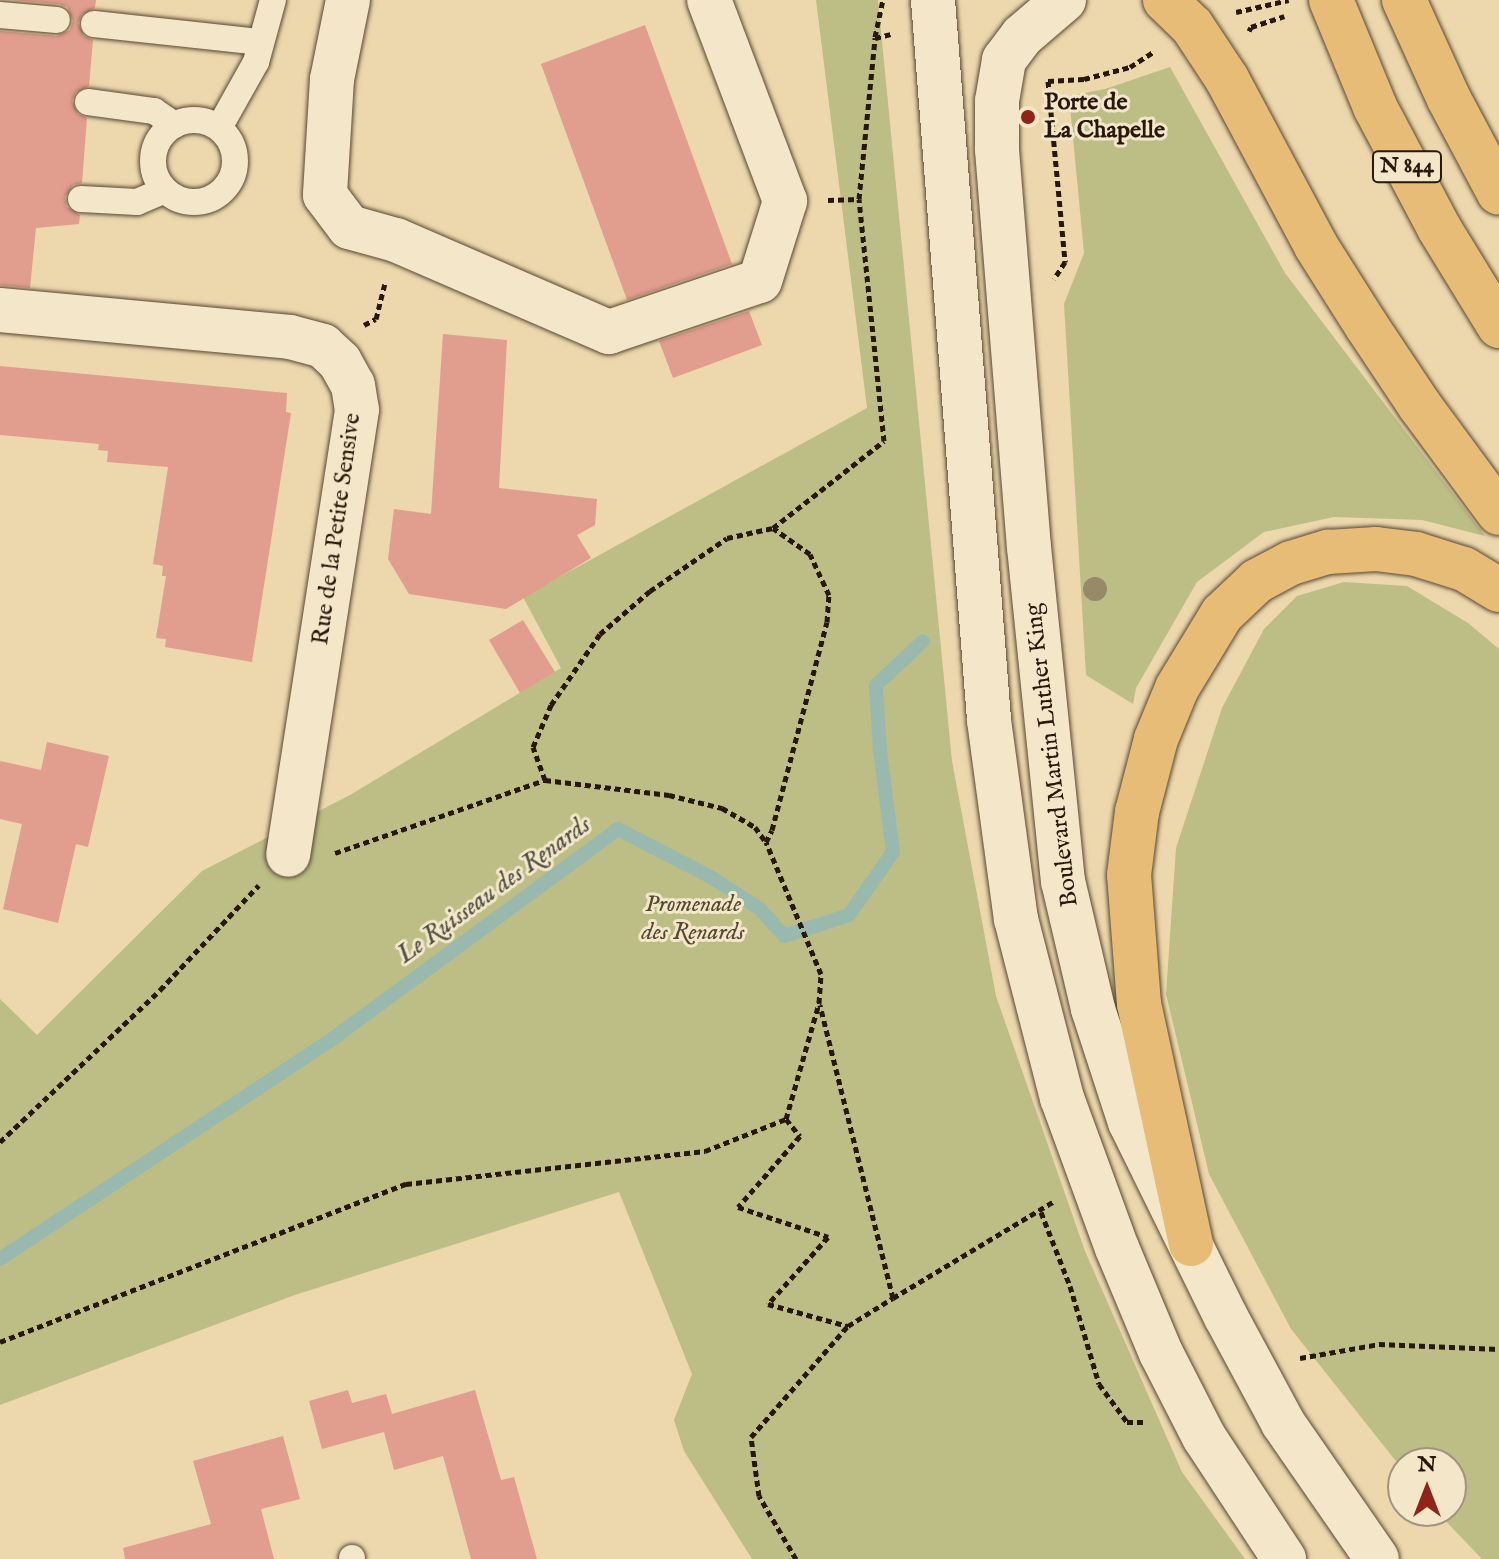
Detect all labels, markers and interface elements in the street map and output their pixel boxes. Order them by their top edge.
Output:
place label: Porte de La Chapelle [1044,89,1165,145]
marker: Porte de La Chapelle [1019,108,1037,126]
road number: N 844 [1371,149,1443,185]
street label: Rue de la Petite Sensive [306,411,368,647]
street label: Boulevard Martin Luther King [1019,601,1085,909]
water label: Le Ruisseau des Renards [391,809,597,971]
park label: Promenade des Renards [642,891,744,947]
north arrow [1387,1447,1467,1527]
text: N [1417,1451,1437,1479]

